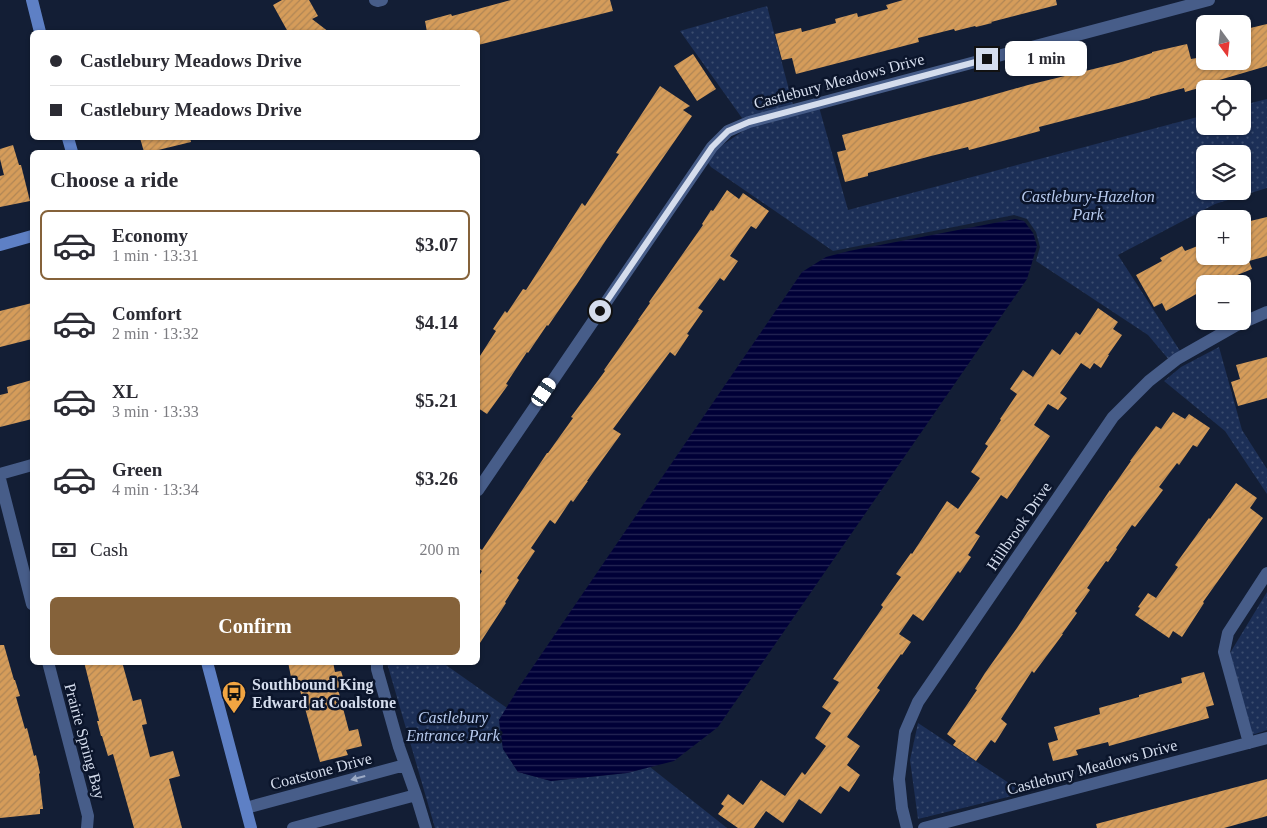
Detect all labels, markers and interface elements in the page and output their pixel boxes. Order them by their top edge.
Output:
north arrow [1196,15,1251,70]
map controls [1196,15,1251,330]
callout: 1 min [1004,42,1087,76]
route end [976,48,998,70]
text: Castlebury Meadows Drive [80,50,302,71]
street label: Castlebury Meadows Drive [752,50,926,113]
text: 1 min [1027,50,1065,67]
button: locate [1196,80,1251,135]
text: Castlebury Meadows Drive [80,99,302,120]
button: layers [1196,145,1251,200]
text: Choose a ride [50,167,178,192]
park label: Castlebury-Hazelton Park [1021,188,1155,223]
button: + [1196,210,1251,265]
icon: car [52,223,97,268]
text: Economy [112,225,188,246]
text: $3.07 [415,234,458,255]
text: 1 min · 13:31 [112,247,199,264]
button: − [1196,275,1251,330]
route start [589,300,611,322]
icon: car [52,301,97,346]
text: Comfort [112,303,182,324]
text: $4.14 [415,312,458,333]
text: 2 min · 13:32 [112,325,199,342]
car [529,375,558,409]
icon: car [52,379,97,424]
text: XL [112,381,138,402]
text: $5.21 [415,390,458,411]
text: 3 min · 13:33 [112,403,199,420]
icon: car [52,457,97,502]
text: Green [112,459,162,480]
text: $3.26 [415,468,458,489]
street label: Hillbrook Drive [983,479,1055,573]
text: 4 min · 13:34 [112,481,199,498]
icon: cash [50,536,78,564]
text: Cash [90,539,128,560]
text: 200 m [420,541,460,558]
button: Confirm [50,597,460,655]
place label: Southbound King Edward at Coalstone [252,676,396,711]
bus stop icon: Southbound King Edward at Coalstone [221,680,247,714]
street label: Prairie Spring Bay [60,681,109,801]
park label: Castlebury Entrance Park [405,709,501,744]
street label: Castlebury Meadows Drive [1005,736,1179,799]
street label: Coatstone Drive [268,749,374,793]
one-way arrow [350,774,365,782]

